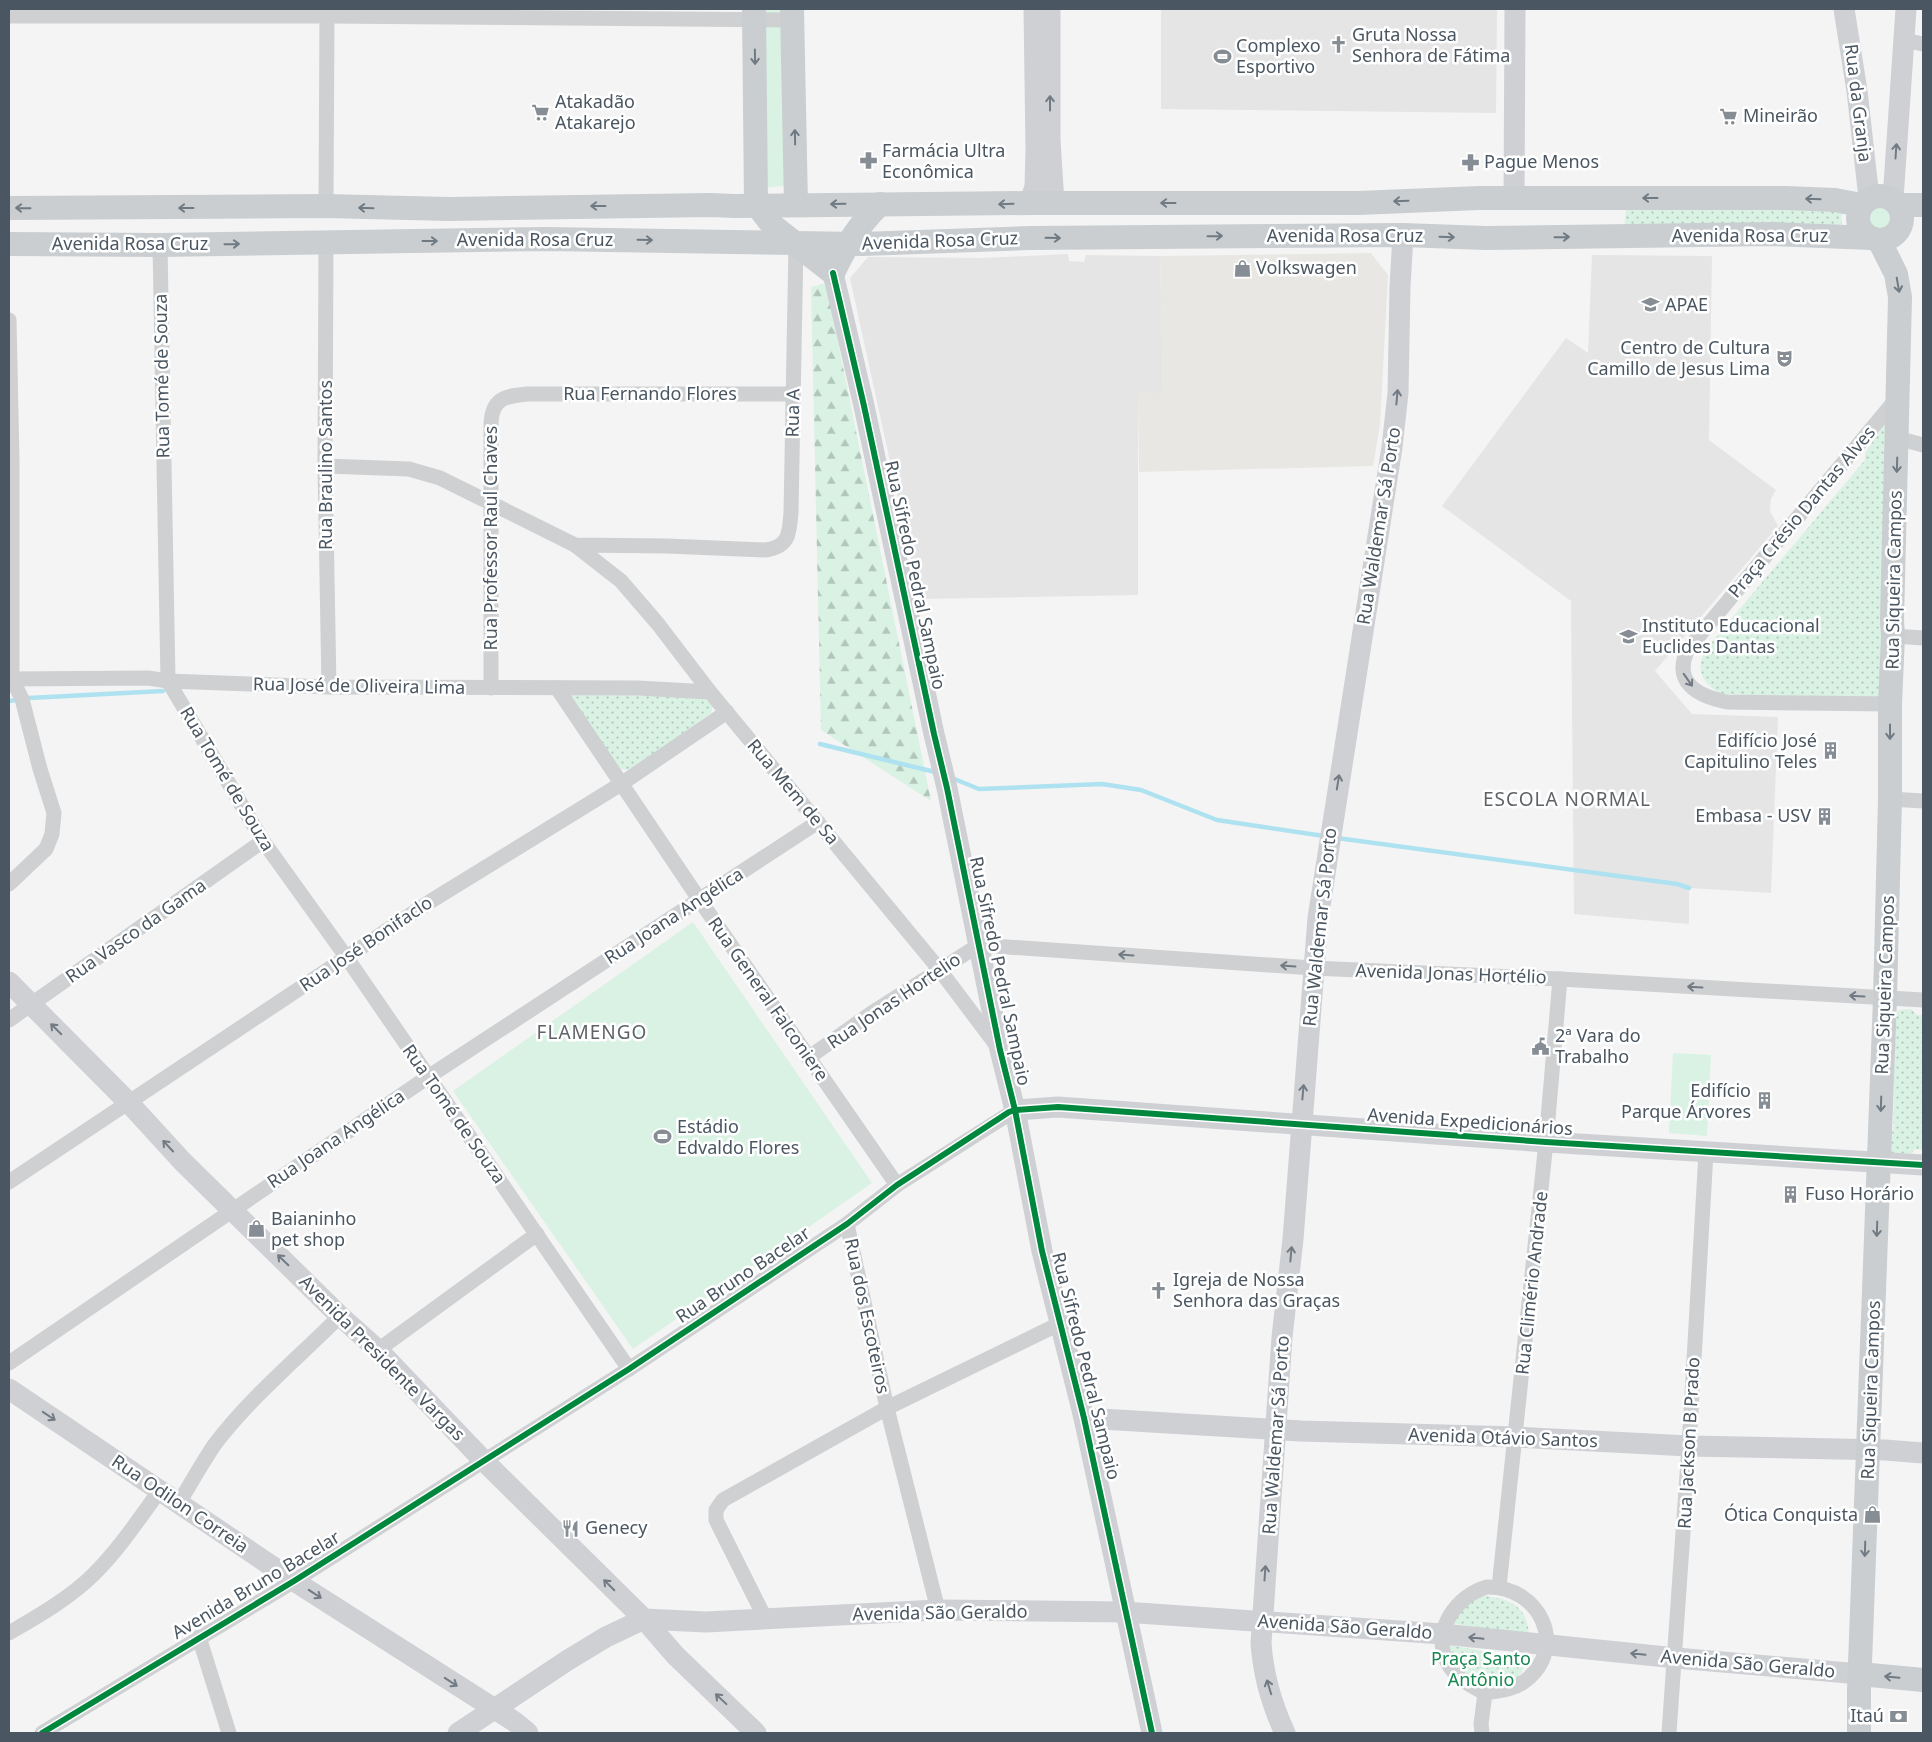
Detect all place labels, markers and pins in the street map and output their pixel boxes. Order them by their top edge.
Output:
place label: Gruta Nossa Senhora de Fátima [1352,22,1510,67]
place label: Complexo Esportivo [1236,33,1321,78]
church icon: Gruta Nossa Senhora de Fátima [1328,35,1348,55]
sports icon: Complexo Esportivo [1212,46,1232,66]
place label: Atakadão Atakarejo [555,89,636,134]
supermarket icon: Atakadão Atakarejo [531,102,551,122]
place label: Mineirão [1743,103,1818,127]
supermarket icon: Mineirão [1719,106,1739,126]
place label: Farmácia Ultra Econômica [882,138,1005,183]
place label: Pague Menos [1484,149,1599,173]
pharmacy icon: Farmácia Ultra Econômica [858,151,878,171]
pharmacy icon: Pague Menos [1460,152,1480,172]
place label: Volkswagen [1256,255,1357,279]
shop icon: Volkswagen [1232,258,1252,278]
place label: APAE [1665,292,1708,316]
school or university icon: APAE [1641,295,1661,315]
place label: Centro de Cultura Camillo de Jesus Lima [1587,335,1770,380]
theatre icon: Centro de Cultura Camillo de Jesus Lima [1774,348,1794,368]
place label: Instituto Educacional Euclides Dantas [1642,613,1820,658]
school or university icon: Instituto Educacional Euclides Dantas [1618,626,1638,646]
place label: Edifício José Capitulino Teles [1684,728,1817,773]
building icon: Edifício José Capitulino Teles [1821,741,1841,761]
place label: Embasa - USV [1695,803,1811,827]
building icon: Embasa - USV [1815,806,1835,826]
place label: 2ª Vara do Trabalho [1555,1023,1641,1068]
public building icon: 2ª Vara do Trabalho [1531,1036,1551,1056]
place label: Edifício Parque Árvores [1621,1078,1751,1123]
building icon: Edifício Parque Árvores [1755,1091,1775,1111]
place label: Estádio Edvaldo Flores [677,1114,799,1159]
sports icon: Estádio Edvaldo Flores [653,1127,673,1147]
place label: Fuso Horário [1805,1181,1914,1205]
building icon: Fuso Horário [1781,1184,1801,1204]
place label: Baianinho pet shop [271,1206,356,1251]
shop icon: Baianinho pet shop [247,1219,267,1239]
place label: Igreja de Nossa Senhora das Graças [1173,1267,1340,1312]
church icon: Igreja de Nossa Senhora das Graças [1149,1280,1169,1300]
place label: Ótica Conquista [1724,1502,1858,1526]
shop icon: Ótica Conquista [1862,1505,1882,1525]
place label: Genecy [585,1515,648,1539]
restaurant icon: Genecy [561,1518,581,1538]
place label: Itaú [1850,1703,1884,1727]
bank icon: Itaú [1888,1706,1908,1726]

